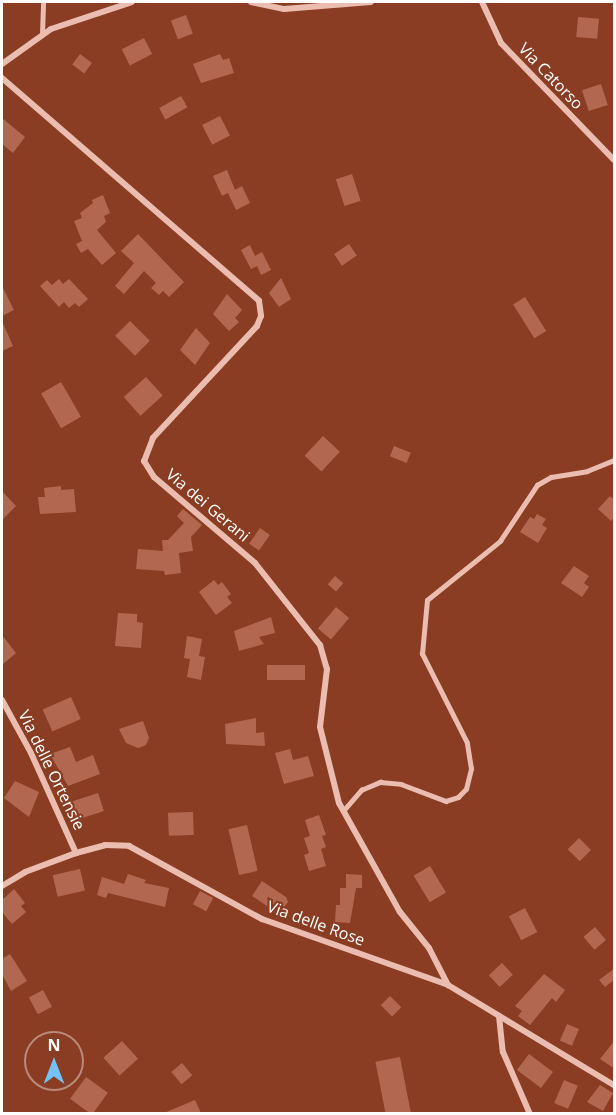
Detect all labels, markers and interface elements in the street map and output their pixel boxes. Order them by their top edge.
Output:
street label: Via Catorso [515,39,587,113]
street label: Via dei Gerani [162,464,254,546]
street label: Via delle Ortensie [15,707,89,833]
street label: Via delle Rose [264,896,368,950]
north arrow [24,1031,84,1091]
text: N [47,1034,61,1056]

